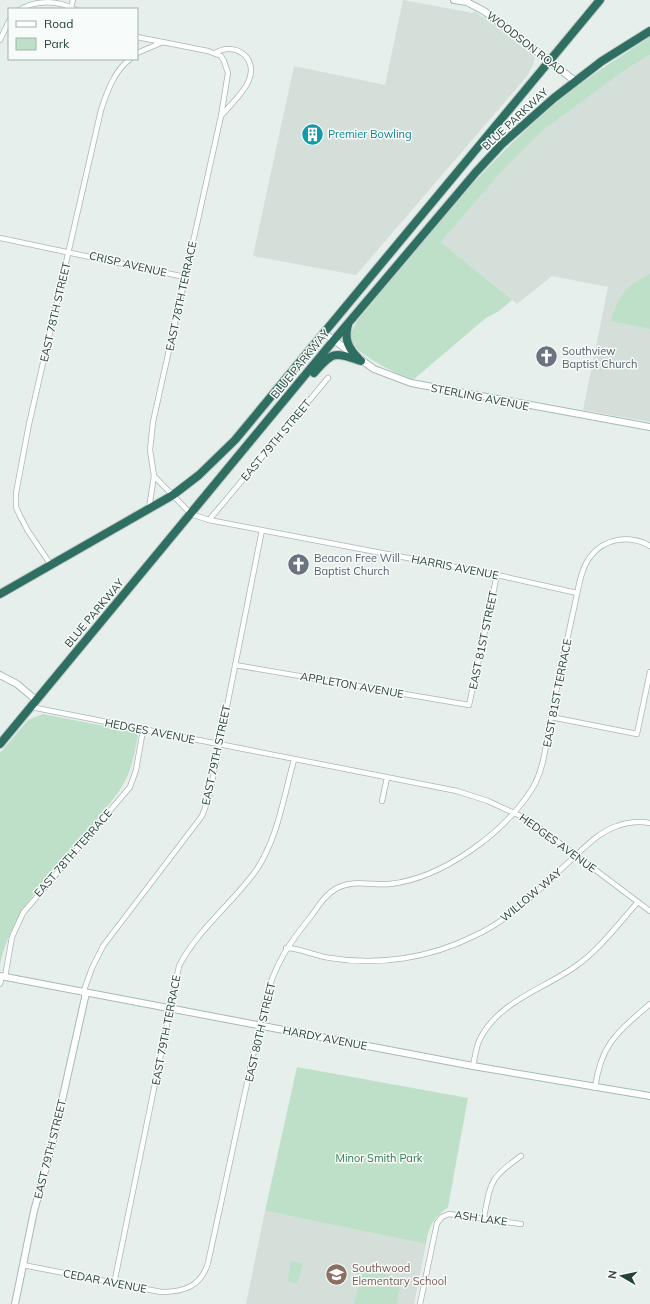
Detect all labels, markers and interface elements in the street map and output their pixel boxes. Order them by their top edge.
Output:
legend [8,8,138,60]
street label: WOODSON ROAD [484,8,568,78]
text: Road [44,16,73,31]
text: Park [44,36,70,51]
street label: BLUE PARKWAY [479,85,551,153]
building icon: Premier Bowling [299,121,325,147]
place label: Premier Bowling [328,127,412,141]
street label: EAST 78TH TERRACE [163,240,199,352]
street label: CRISP AVENUE [88,248,168,280]
street label: EAST 78TH STREET [37,260,73,363]
street label: BLUE PARKWAY [268,326,332,401]
church icon: Southview Baptist Church [534,344,560,370]
place label: Southview Baptist Church [562,344,637,371]
street label: STERLING AVENUE [430,381,530,413]
street label: EAST 79TH STREET [238,396,314,484]
church icon: Beacon Free Will Baptist Church [285,551,311,577]
place label: Beacon Free Will Baptist Church [314,551,400,578]
street label: HARRIS AVENUE [410,552,500,582]
street label: BLUE PARKWAY [61,576,127,650]
street label: EAST 81ST STREET [466,589,500,691]
street label: EAST 81ST TERRACE [540,638,574,748]
street label: APPLETON AVENUE [299,669,405,701]
street label: EAST 79TH STREET [199,703,234,806]
street label: HEDGES AVENUE [104,715,196,747]
street label: EAST 78TH TERRACE [31,806,115,900]
street label: HEDGES AVENUE [517,810,599,876]
street label: WILLOW WAY [497,865,565,925]
street label: EAST 79TH TERRACE [148,974,184,1086]
street label: EAST 80TH STREET [242,980,278,1083]
street label: HARDY AVENUE [282,1023,368,1053]
street label: EAST 79TH STREET [31,1097,69,1200]
park label: Minor Smith Park [335,1151,423,1165]
street label: ASH LAKE [454,1207,508,1229]
north arrow [602,1256,642,1296]
school or university icon: Southwood Elementary School [323,1261,349,1287]
place label: Southwood Elementary School [352,1261,447,1288]
street label: CEDAR AVENUE [62,1266,148,1296]
text: N [605,1269,620,1280]

